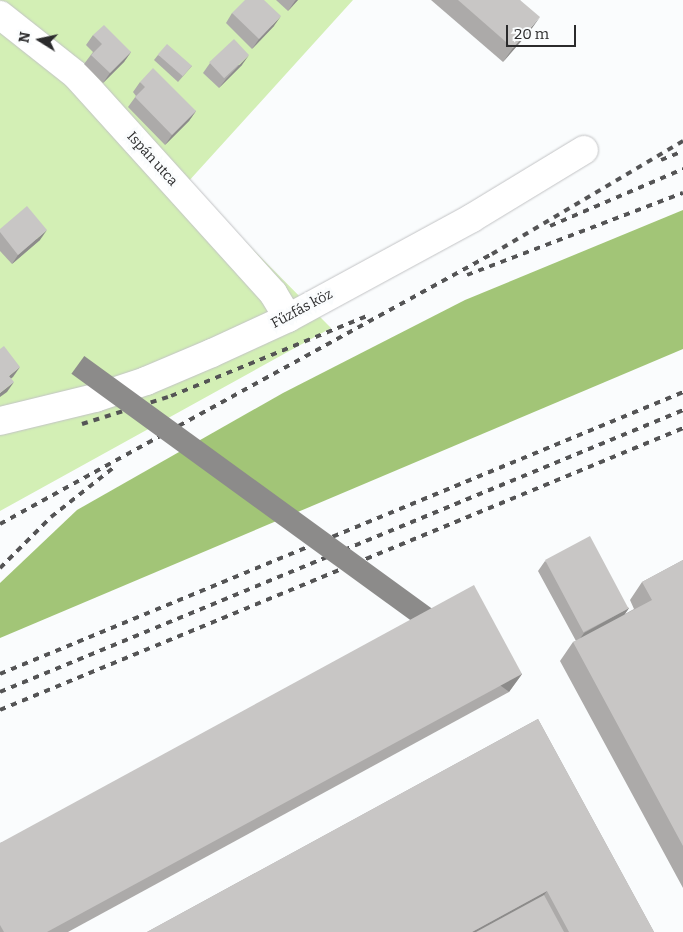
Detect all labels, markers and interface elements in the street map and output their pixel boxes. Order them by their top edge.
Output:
north arrow [15,15,65,65]
scale bar [508,15,578,47]
text: 20 m [514,25,549,43]
text: N [15,31,34,44]
street label: Ispán utca [123,128,181,190]
street label: Fűzfás köz [268,286,336,332]

